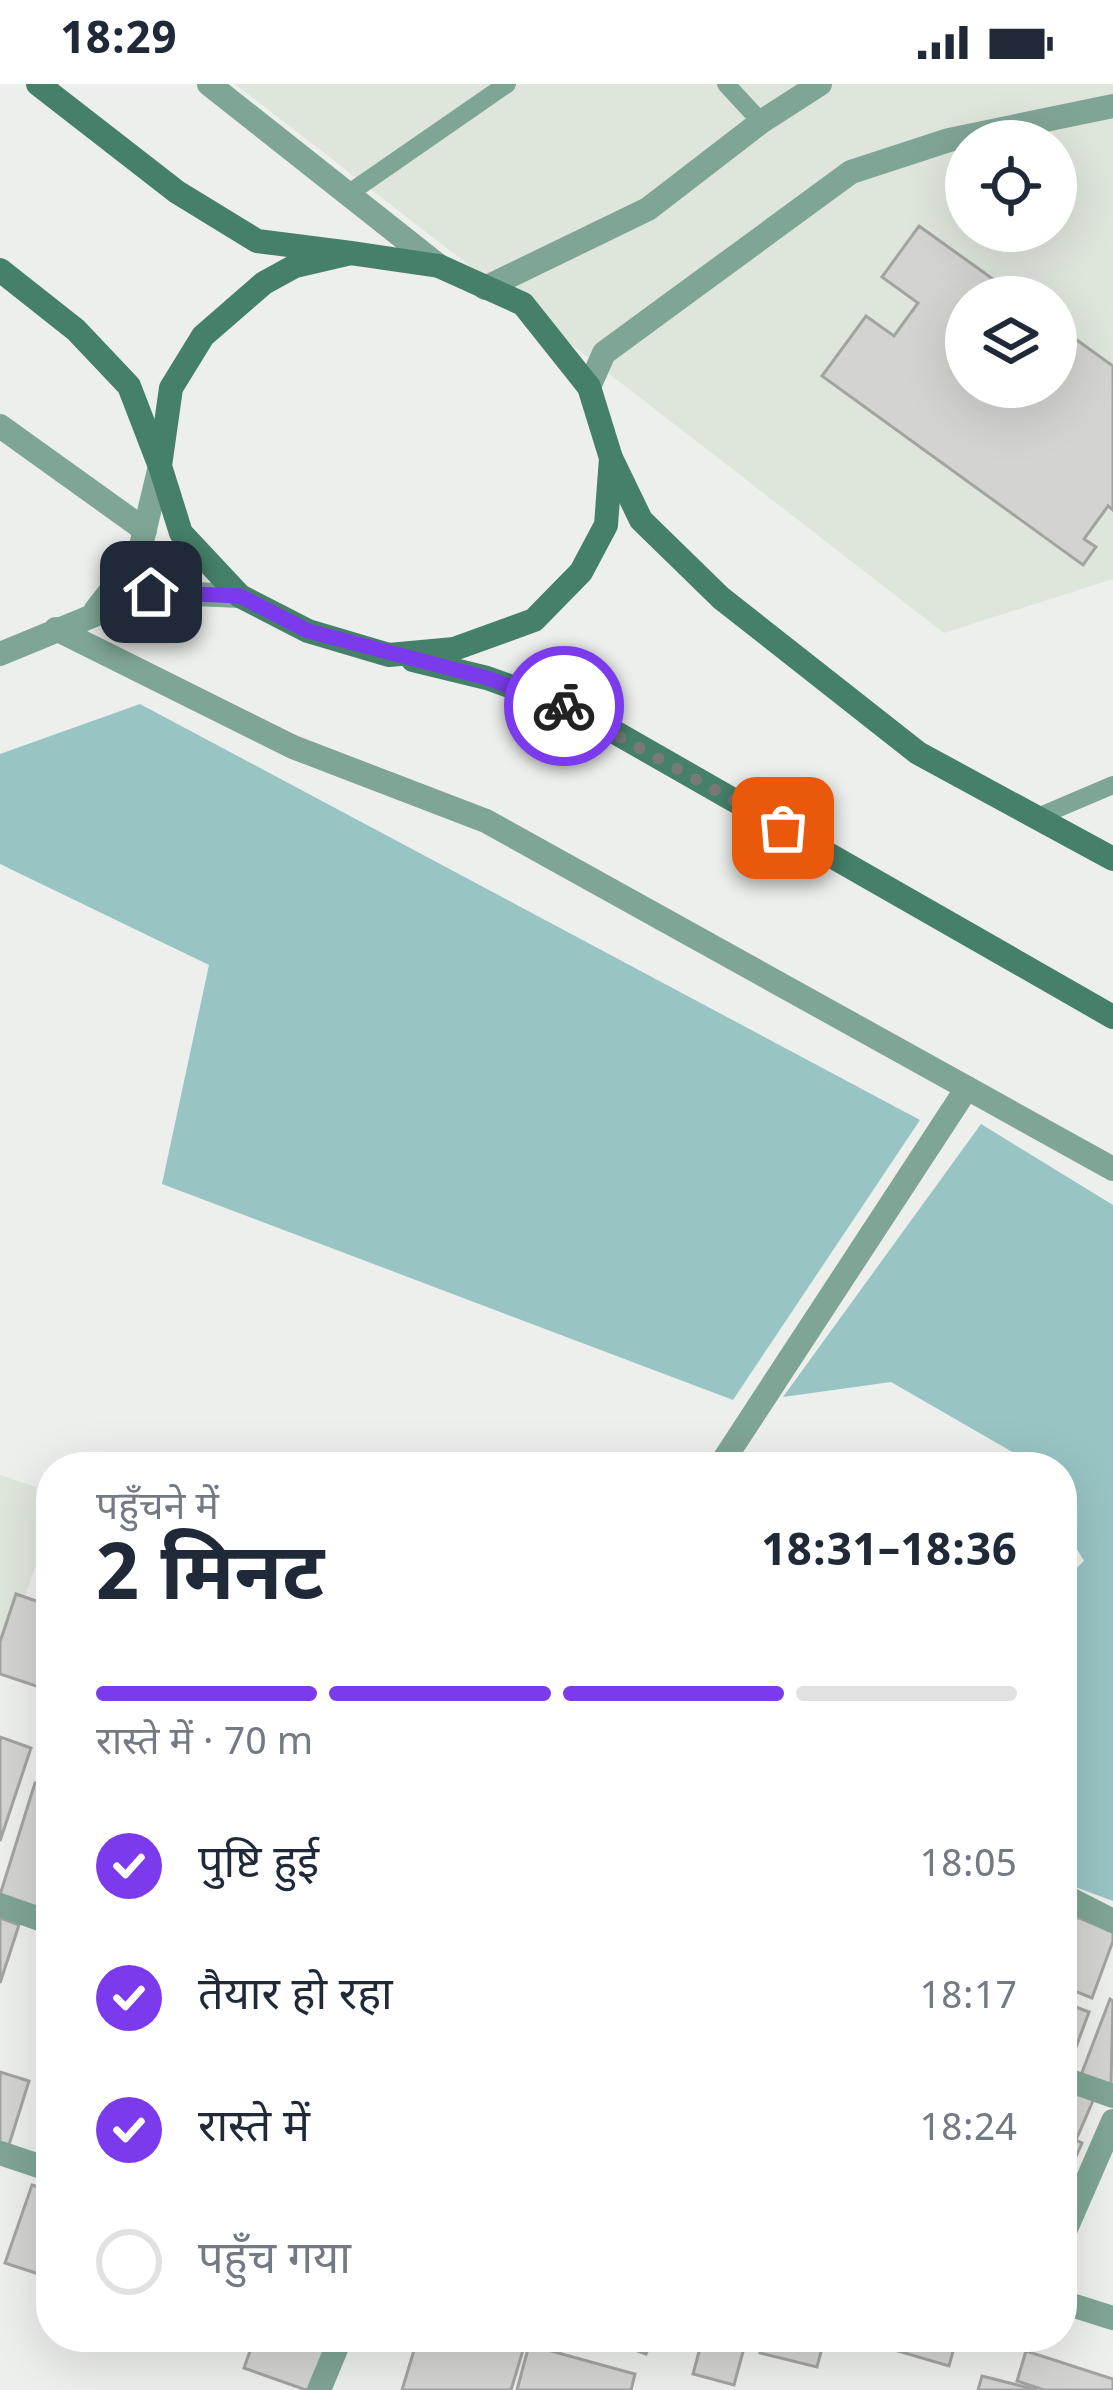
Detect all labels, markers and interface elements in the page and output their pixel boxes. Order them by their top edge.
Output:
text: 18:29 [60,13,177,71]
map controls [945,120,1077,408]
button: locate [945,120,1077,252]
button: layers [945,276,1077,408]
pin [100,541,202,643]
icon: home [118,559,184,625]
courier [504,646,624,766]
icon: bike [531,673,597,739]
pin [732,777,834,879]
icon: bag [750,795,816,861]
text: पहुँचने में [96,1484,219,1535]
text: 18:31–18:36 [761,1525,1017,1583]
text: 2 मिनट [96,1529,324,1631]
text: रास्ते में · 70 m [96,1719,313,1770]
icon: check [96,1833,162,1899]
text: पुष्टि हुई [198,1837,319,1895]
text: 18:05 [920,1841,1017,1892]
icon: check [96,1965,162,2031]
text: तैयार हो रहा [198,1969,393,2027]
text: 18:17 [920,1973,1017,2024]
icon: check [96,2097,162,2163]
text: रास्ते में [198,2101,310,2159]
text: 18:24 [920,2105,1017,2156]
text: पहुँच गया [198,2233,351,2291]

